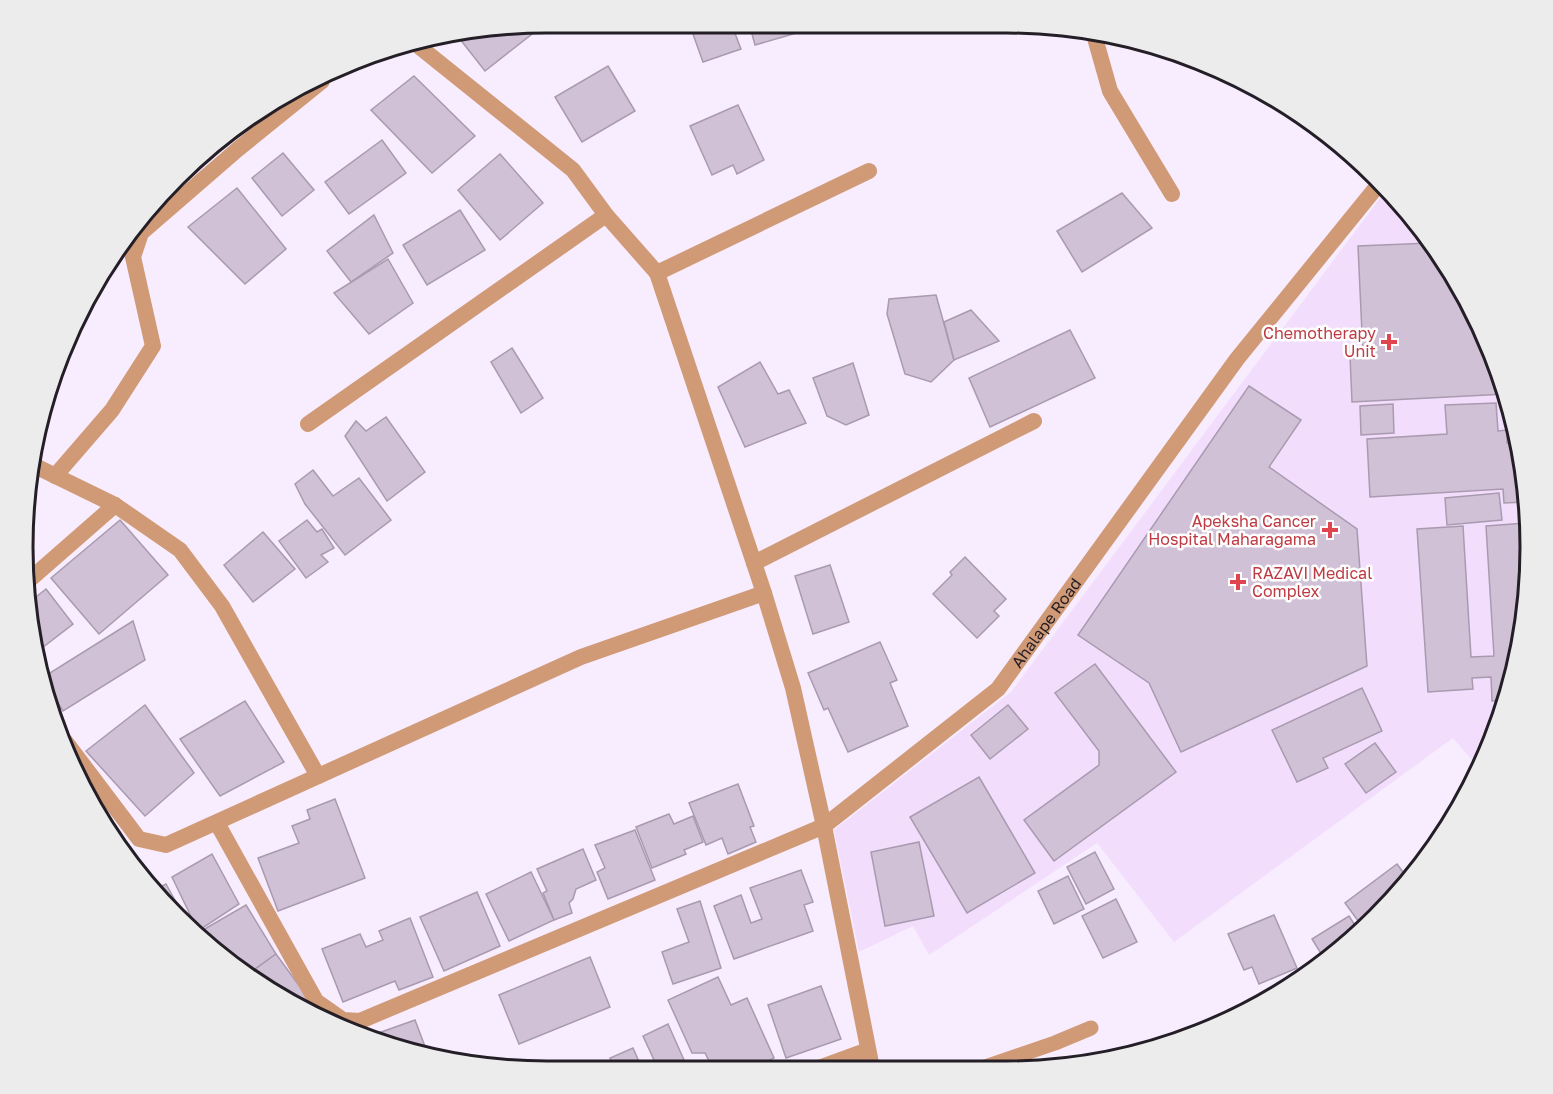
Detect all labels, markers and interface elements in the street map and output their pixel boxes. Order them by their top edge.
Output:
place label: Chemotherapy Unit [1263,323,1376,361]
marker: Chemotherapy Unit [1380,333,1398,351]
place label: Apeksha Cancer Hospital Maharagama [1148,511,1316,549]
marker: Apeksha Cancer Hospital Maharagama [1321,521,1339,539]
place label: RAZAVI Medical Complex [1252,563,1372,601]
marker: RAZAVI Medical Complex [1229,573,1247,591]
street label: Ahalape Road [1007,574,1085,672]

